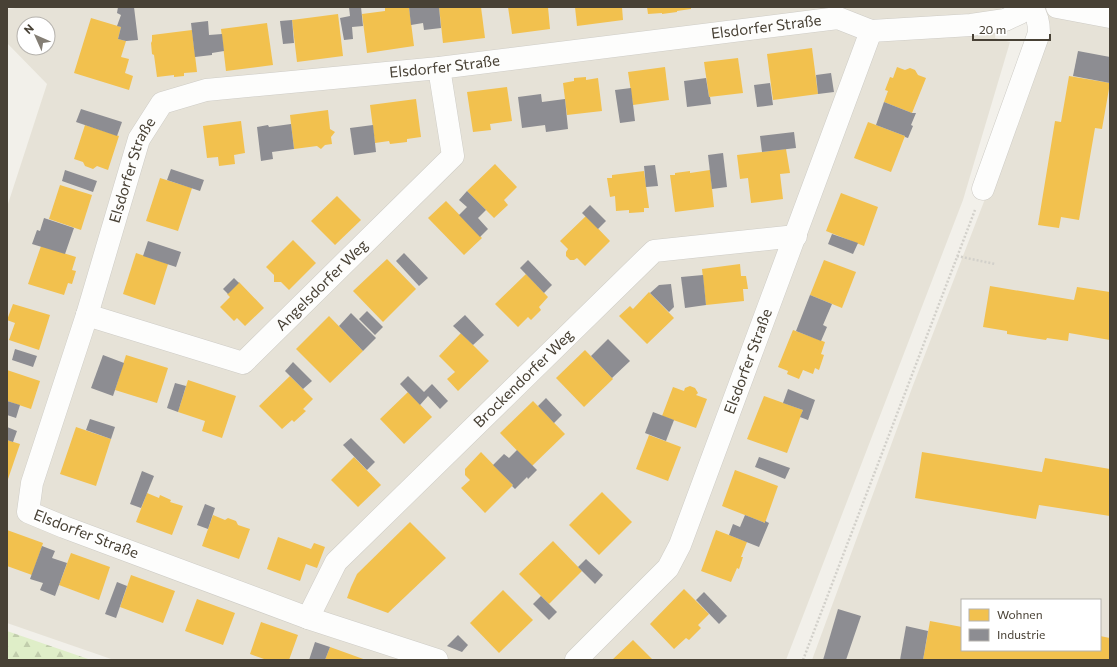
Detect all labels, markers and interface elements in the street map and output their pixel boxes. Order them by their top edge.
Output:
street label: Elsdorfer Straße [710,10,822,42]
north arrow [16,16,56,56]
scale bar [973,16,1050,42]
text: N [21,21,36,36]
text: 20 m [979,22,1006,36]
street label: Elsdorfer Straße [388,50,501,81]
street label: Elsdorfer Straße [105,113,159,225]
street label: Angelsdorfer Weg [271,235,371,334]
street label: Elsdorfer Straße [720,306,775,416]
street label: Brockendorfer Weg [469,325,577,431]
street label: Elsdorfer Straße [31,505,141,561]
legend [961,599,1101,651]
text: Wohnen [997,607,1043,621]
text: Industrie [997,627,1045,641]

